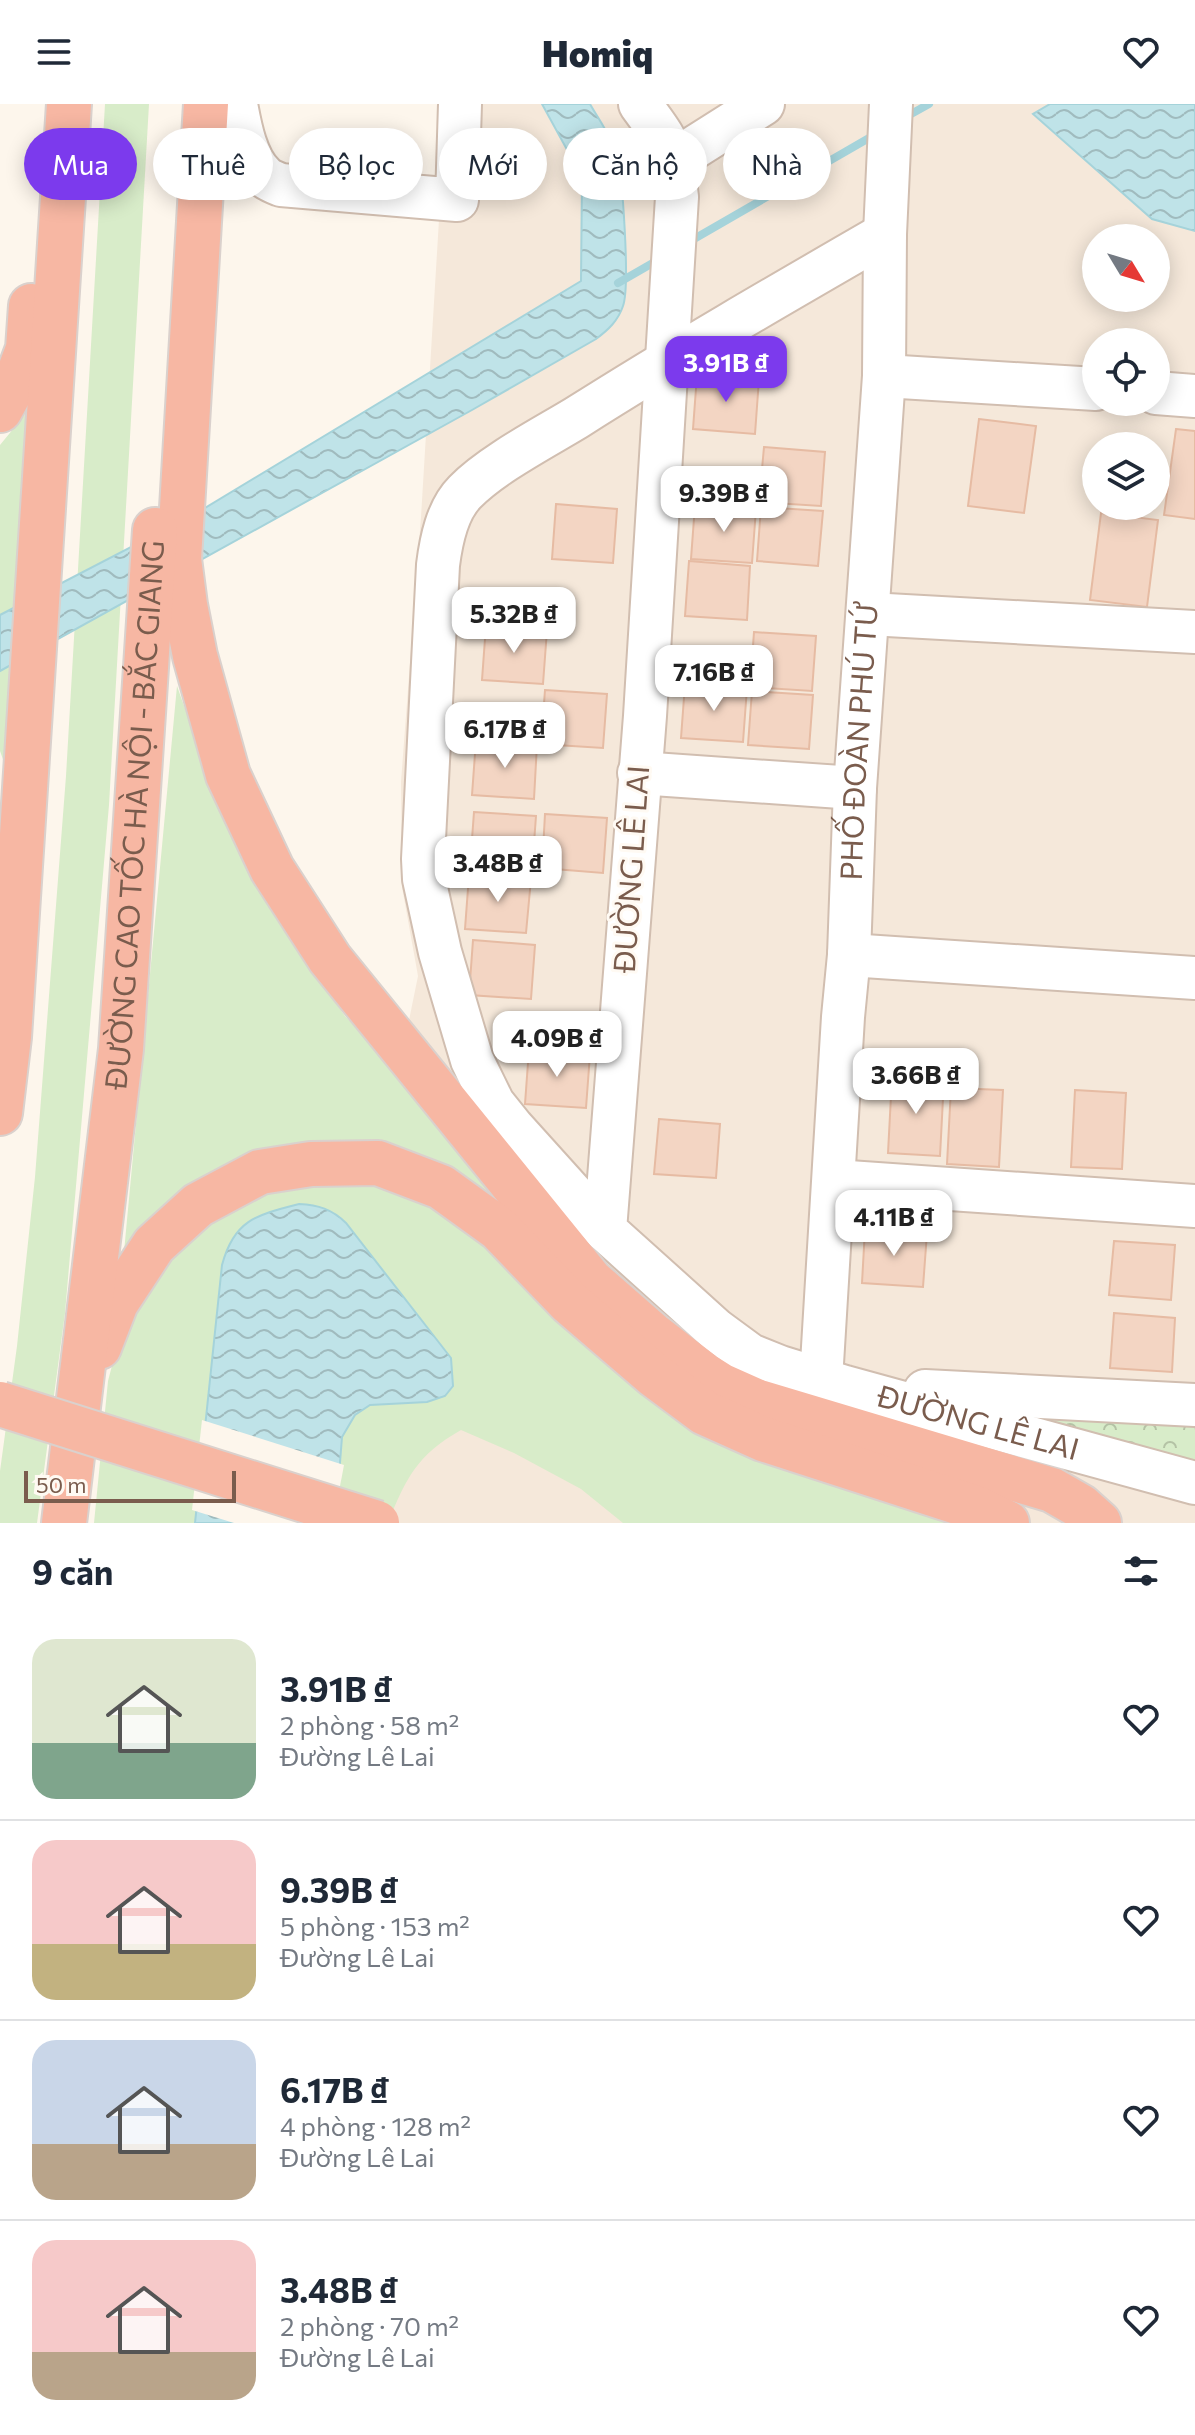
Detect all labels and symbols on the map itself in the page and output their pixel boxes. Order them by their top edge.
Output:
north arrow [1082,224,1170,312]
pin: 3.91B ₫ [652,336,800,404]
pin: 9.39B ₫ [650,466,798,534]
street label: ĐƯỜNG CAO TỐC HÀ NỘI - BẮC GIANG [95,539,170,1092]
pin: 5.32B ₫ [440,587,588,655]
street label: PHỐ ĐOÀN PHÚ TỨ [830,600,884,881]
pin: 7.16B ₫ [640,645,788,713]
pin: 6.17B ₫ [431,702,579,770]
street label: ĐƯỜNG LÊ LAI [604,764,655,975]
pin: 3.48B ₫ [424,836,572,904]
pin: 4.09B ₫ [483,1011,631,1079]
pin: 3.66B ₫ [842,1048,990,1116]
pin: 4.11B ₫ [820,1190,968,1258]
street label: ĐƯỜNG LÊ LAI [873,1375,1084,1466]
scale bar [24,1467,236,1503]

